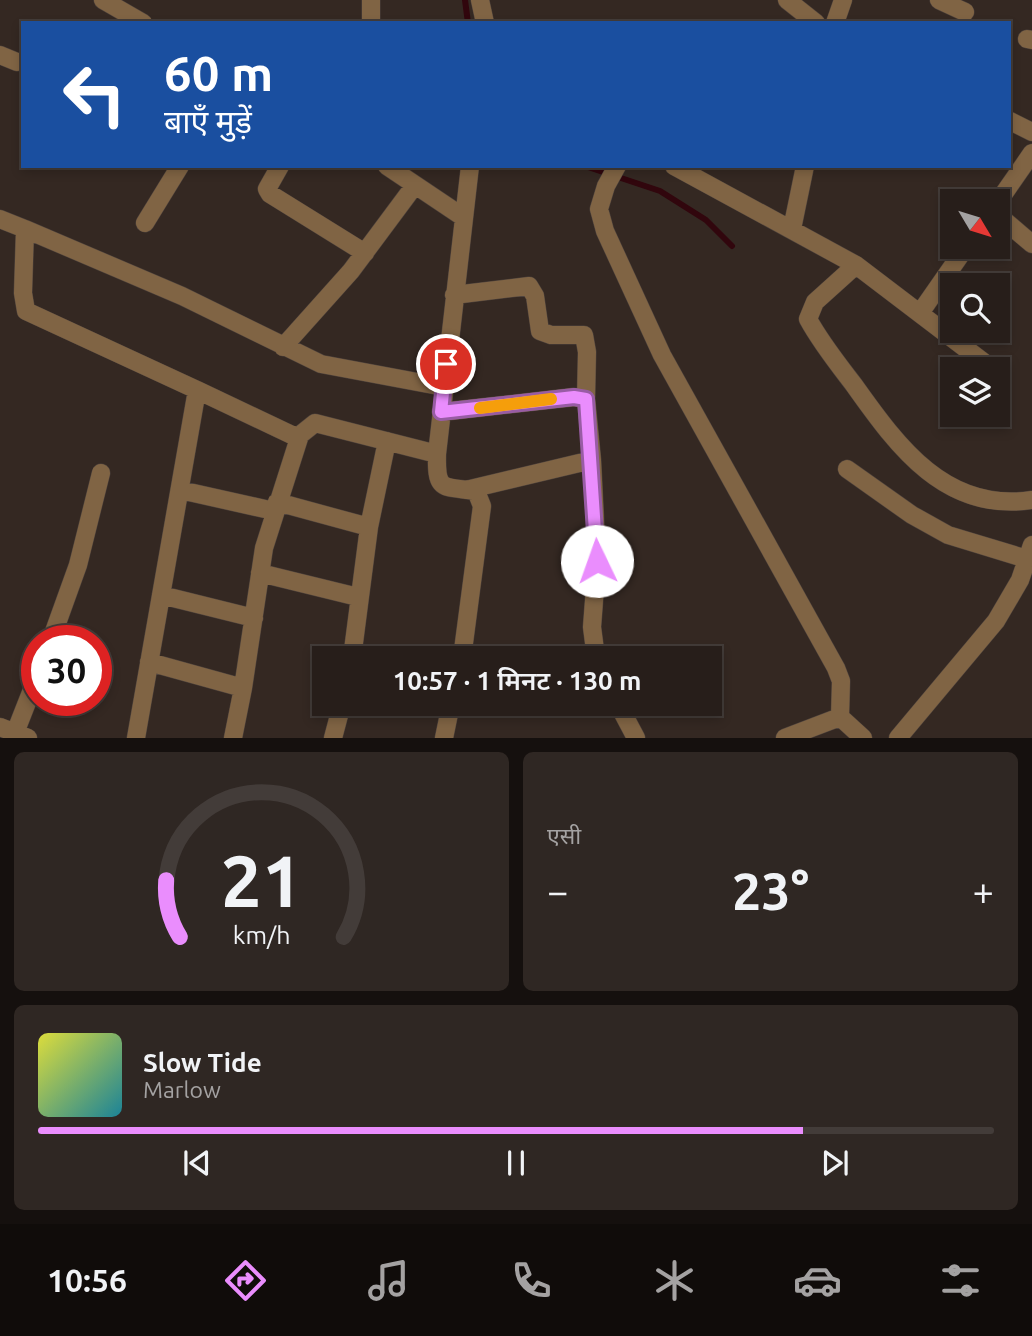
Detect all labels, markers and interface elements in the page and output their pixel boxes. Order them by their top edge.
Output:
text: 60 m [164,45,273,100]
icon: left [49,49,140,140]
text: बाएँ मुड़ें [164,103,252,139]
north arrow [940,189,1010,259]
map controls [940,189,1010,427]
button: search [940,273,1010,343]
pin [416,334,476,394]
icon: arrive [427,345,465,383]
button: layers [940,357,1010,427]
position arrow [560,524,634,598]
speed limit sign: 30 [21,625,112,716]
text: 10:57 · 1 मिनट · 130 m [393,666,641,695]
text: एसी [547,823,581,848]
text: 21 [220,840,303,922]
text: 23° [732,862,809,920]
text: − [547,870,568,912]
text: + [973,870,994,912]
text: km/h [233,921,290,949]
text: Slow Tide [143,1048,262,1077]
text: Marlow [143,1077,221,1102]
icon: previous [178,1144,216,1182]
icon: pause [497,1144,535,1182]
icon: next [816,1144,854,1182]
icon: directions [221,1256,270,1305]
icon: music [364,1256,413,1305]
icon: phone [507,1256,556,1305]
icon: climate [650,1256,699,1305]
icon: car [793,1256,842,1305]
icon: filters [936,1256,985,1305]
text: 10:56 [47,1262,127,1298]

